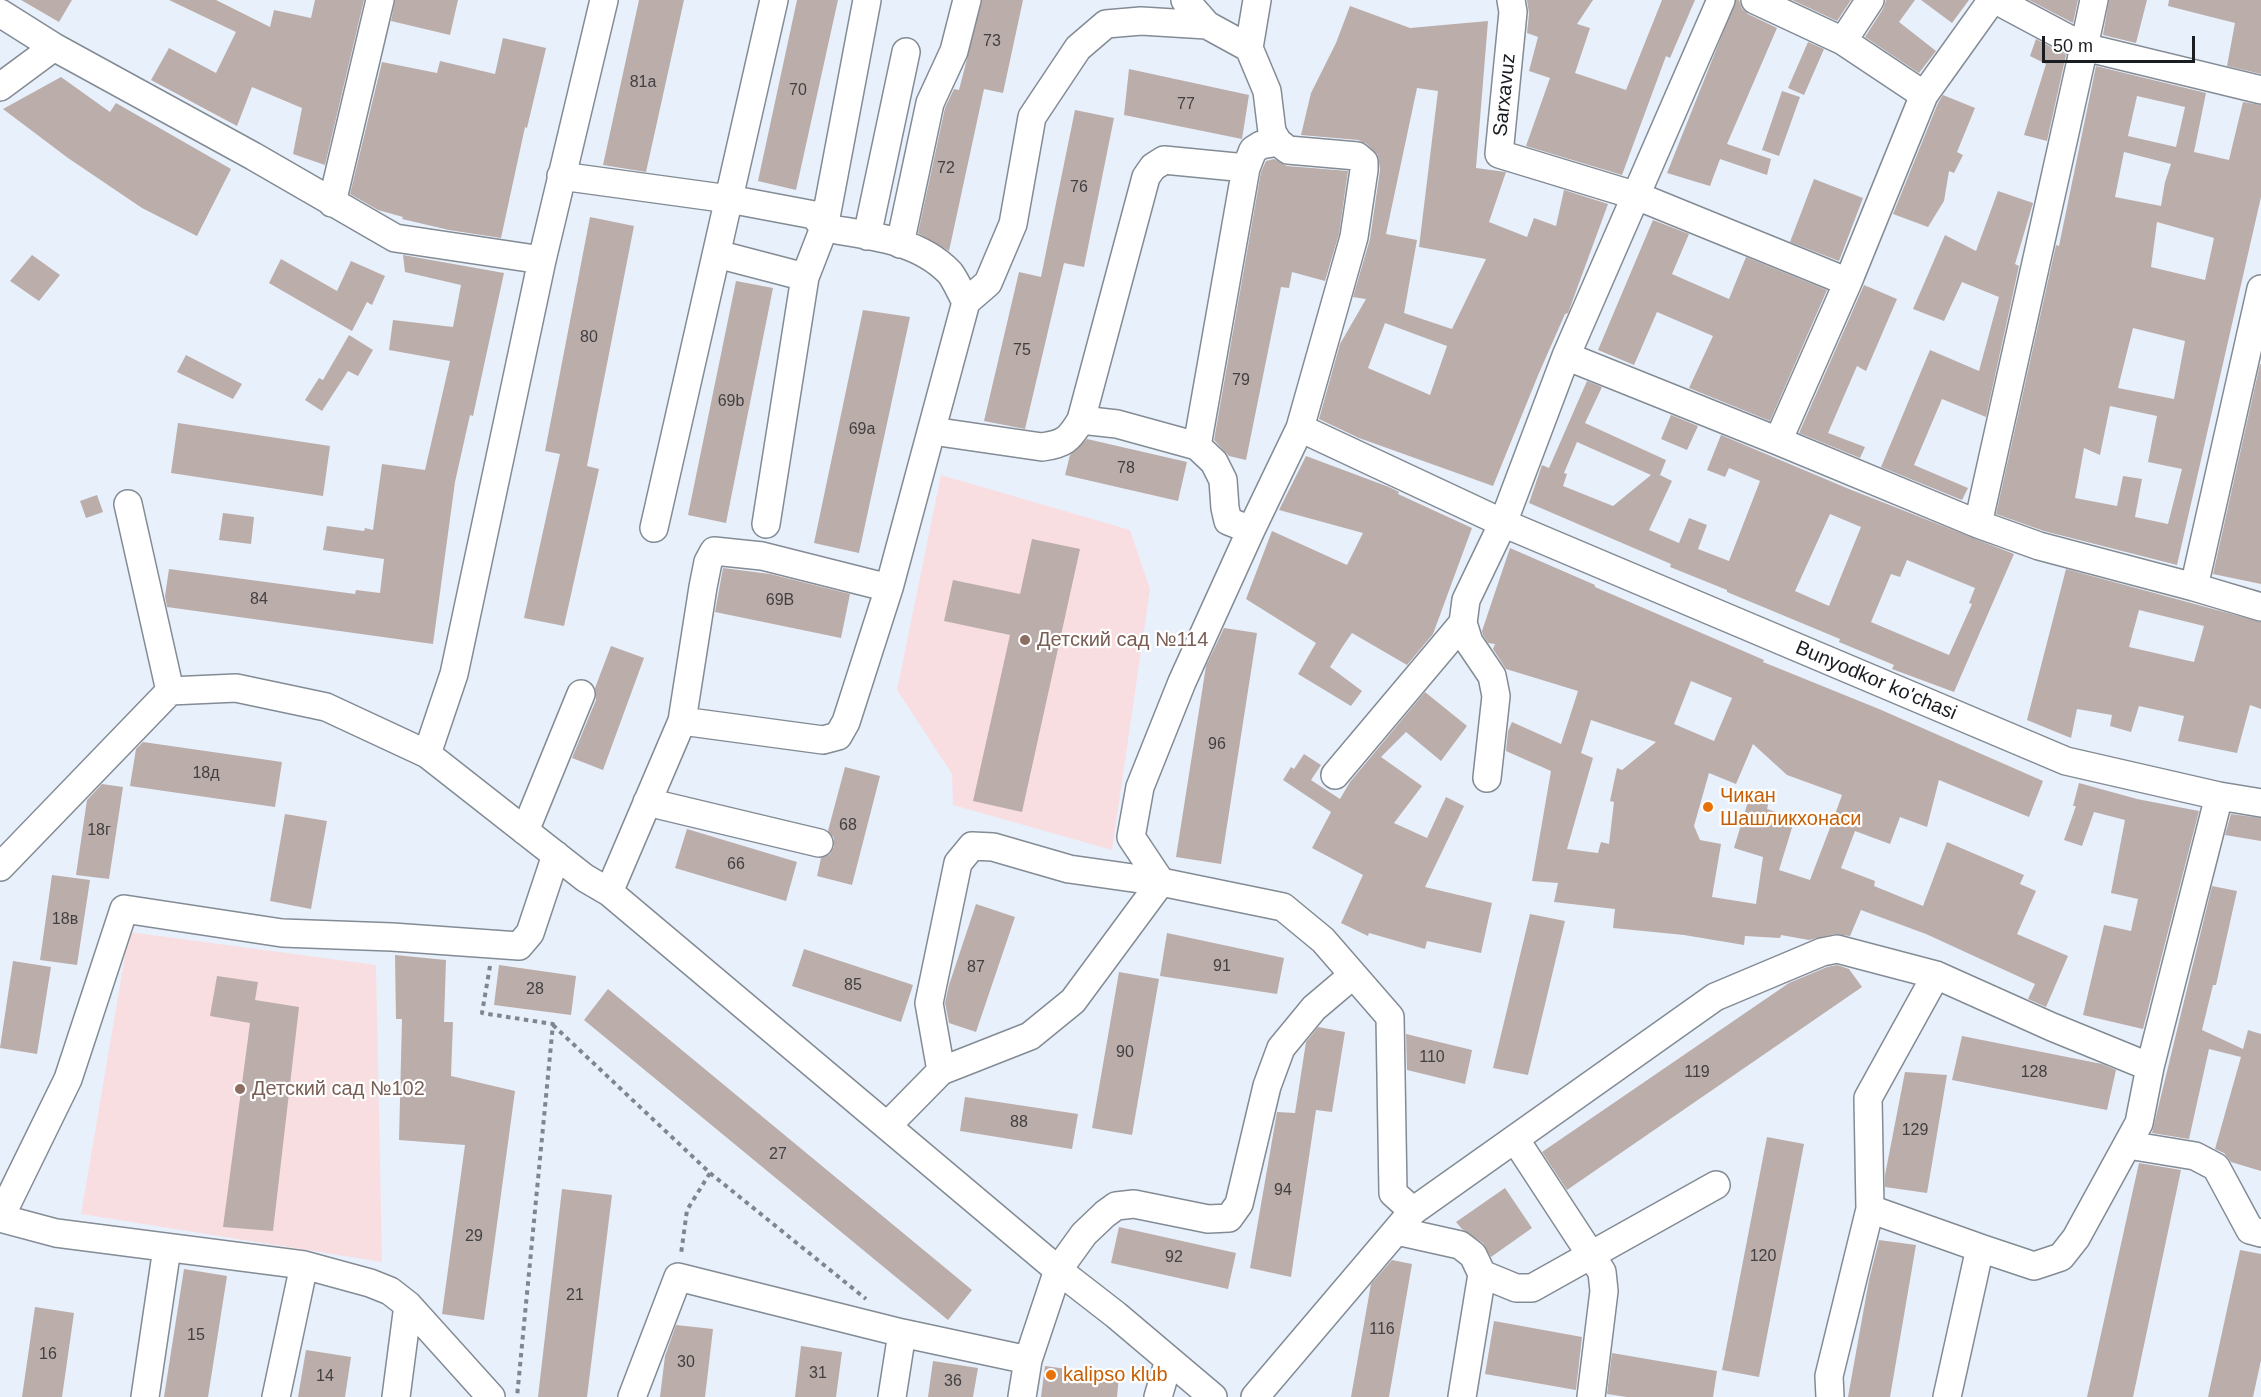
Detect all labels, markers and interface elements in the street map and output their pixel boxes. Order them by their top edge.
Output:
scale bar [2045,24,2198,62]
house number: 73 [983,32,1001,52]
text: 50 m [2053,36,2093,56]
street label: Sarxavuz [1489,52,1521,138]
house number: 81a [630,73,656,93]
house number: 70 [789,81,807,101]
house number: 77 [1177,95,1195,115]
house number: 72 [937,159,955,179]
house number: 76 [1070,178,1088,198]
house number: 80 [580,328,598,348]
house number: 75 [1013,341,1031,361]
house number: 79 [1232,371,1250,391]
house number: 69b [718,392,744,412]
house number: 69a [849,420,875,440]
house number: 78 [1117,459,1135,479]
house number: 84 [250,590,268,610]
house number: 69В [766,591,794,611]
place label: Детский сад №114 [1037,628,1208,652]
marker: Детский сад №114 [1018,633,1032,647]
street label: Bunyodkor ko'chasi [1792,636,1960,726]
house number: 96 [1208,735,1226,755]
house number: 18д [192,764,220,784]
place label: Чикан Шашликхонаси [1720,784,1861,831]
marker: Чикан Шашликхонаси [1701,800,1715,814]
house number: 68 [839,816,857,836]
house number: 18г [87,821,111,841]
house number: 66 [727,855,745,875]
house number: 18в [52,910,78,930]
house number: 91 [1213,957,1231,977]
house number: 87 [967,958,985,978]
house number: 85 [844,976,862,996]
house number: 28 [526,980,544,1000]
house number: 90 [1116,1043,1134,1063]
house number: 110 [1419,1048,1445,1068]
house number: 119 [1684,1063,1710,1083]
house number: 128 [2021,1063,2047,1083]
place label: Детский сад №102 [252,1077,425,1101]
marker: Детский сад №102 [233,1082,247,1096]
house number: 88 [1010,1113,1028,1133]
house number: 129 [1902,1121,1928,1141]
house number: 27 [769,1145,787,1165]
house number: 94 [1274,1181,1292,1201]
house number: 29 [465,1227,483,1247]
house number: 120 [1750,1247,1776,1267]
house number: 92 [1165,1248,1183,1268]
house number: 21 [566,1286,584,1306]
house number: 116 [1369,1320,1395,1340]
house number: 15 [187,1326,205,1346]
house number: 16 [39,1345,57,1365]
house number: 30 [677,1353,695,1373]
place label: kalipso klub [1063,1363,1168,1387]
house number: 31 [809,1364,827,1384]
house number: 14 [316,1367,334,1387]
marker: kalipso klub [1044,1368,1058,1382]
house number: 36 [944,1372,962,1392]

